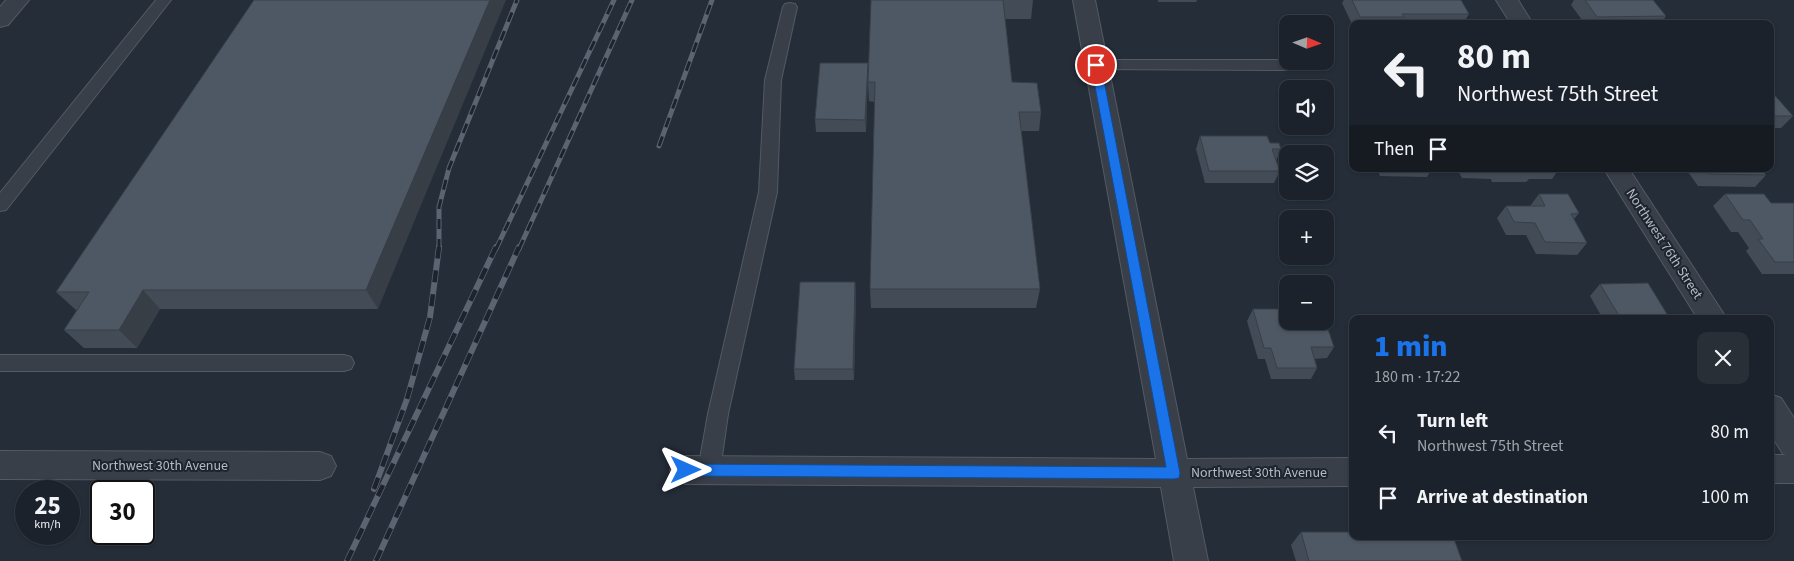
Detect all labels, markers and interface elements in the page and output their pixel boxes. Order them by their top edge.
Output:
north arrow [1279,15,1334,70]
map controls [1279,15,1334,330]
text: 80 m [1457,32,1531,82]
icon: left [1374,40,1439,105]
pin [1075,44,1117,86]
icon: arrive [1082,51,1110,79]
text: Northwest 75th Street [1457,78,1658,110]
button: sound [1279,80,1334,135]
icon: arrive [1424,135,1452,163]
text: Then [1374,136,1414,163]
button: layers [1279,145,1334,200]
street label: Northwest 76th Street [1621,185,1707,303]
button: + [1279,210,1334,265]
button: − [1279,275,1334,330]
text: 1 min [1374,325,1448,368]
button: close [1697,332,1749,384]
text: 180 m · 17:22 [1374,366,1461,388]
text: Turn left [1417,408,1488,435]
icon: left [1374,419,1402,447]
text: 80 m [1711,419,1749,446]
text: Northwest 75th Street [1417,435,1563,457]
position arrow [659,443,711,495]
street label: Northwest 30th Avenue [92,456,228,476]
street label: Northwest 30th Avenue [1191,463,1327,483]
speed limit sign: 30 [90,480,155,545]
icon: arrive [1374,484,1402,512]
text: Arrive at destination [1417,484,1588,511]
text: 100 m [1701,484,1749,511]
text: 25 [34,488,61,524]
text: km/h [34,516,61,533]

